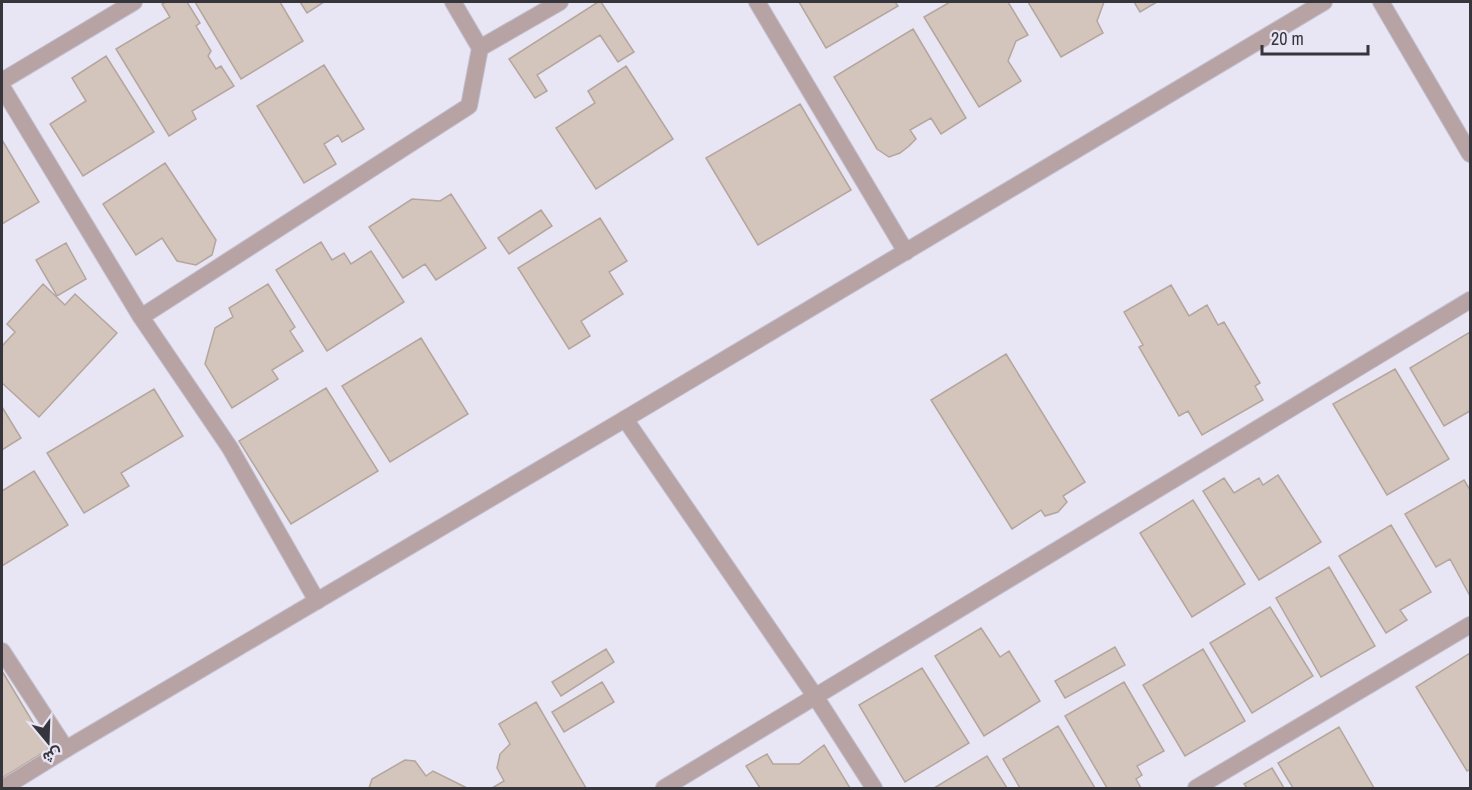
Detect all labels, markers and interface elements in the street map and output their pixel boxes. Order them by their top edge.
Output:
scale bar [1262,18,1368,56]
text: 20 m [1271,26,1304,51]
north arrow [18,712,78,772]
text: ش [40,743,66,770]

